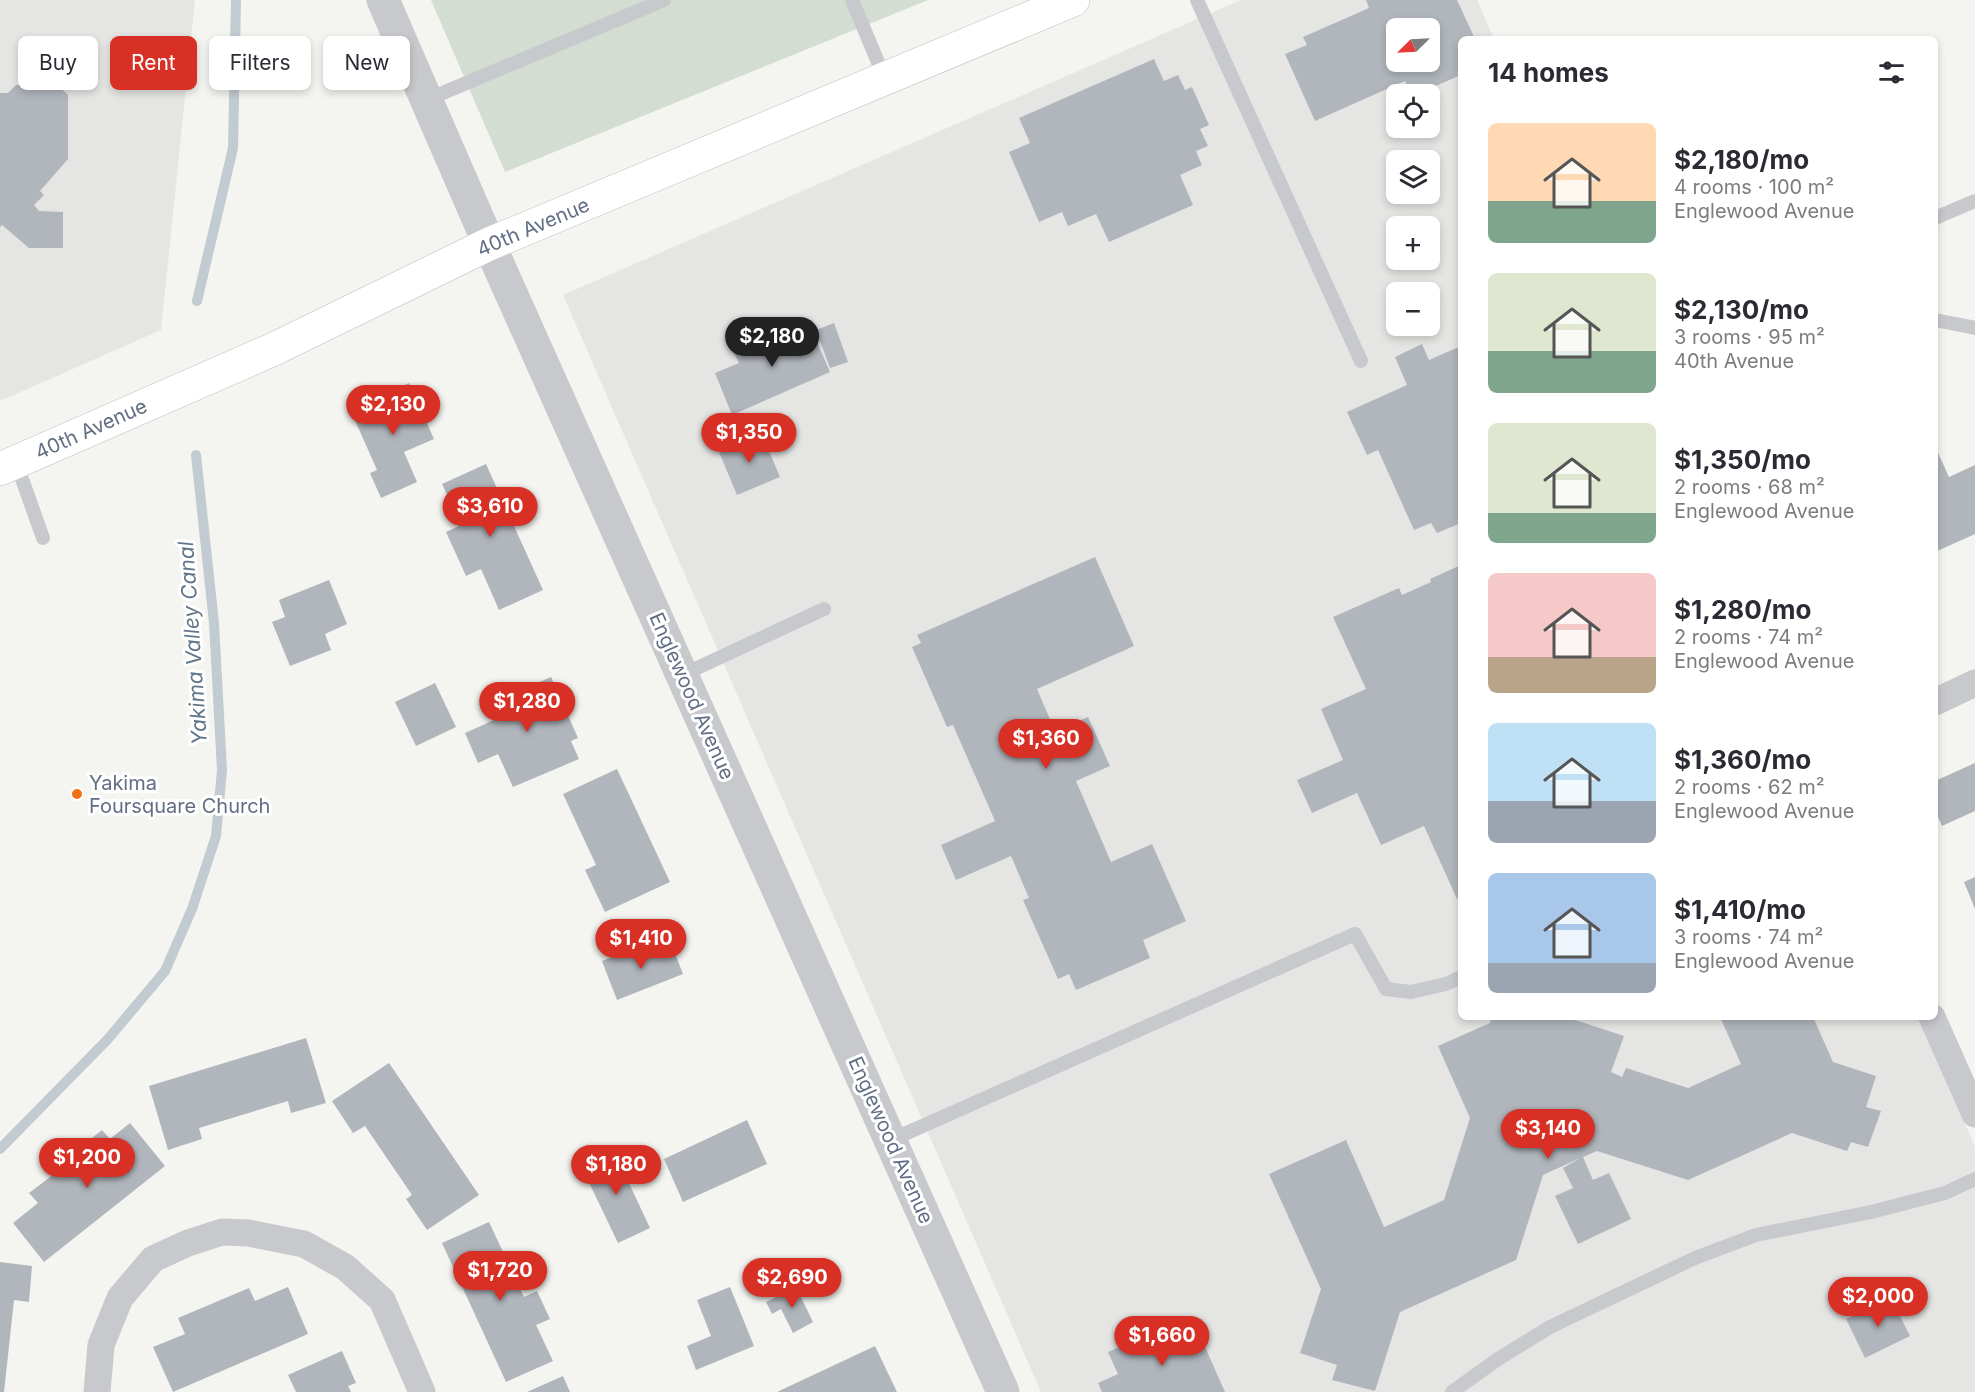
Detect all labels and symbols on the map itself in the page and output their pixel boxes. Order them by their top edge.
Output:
north arrow [1386,18,1440,72]
street label: 40th Avenue [473,192,593,262]
pin: $2,180 [723,317,821,368]
pin: $2,130 [344,385,442,436]
street label: 40th Avenue [31,394,151,464]
pin: $1,350 [700,413,798,464]
pin: $3,610 [441,487,539,538]
water label: Yakima Valley Canal [173,540,212,746]
street label: Englewood Avenue [644,609,740,783]
pin: $1,280 [478,682,576,733]
pin: $1,360 [997,719,1095,770]
place label: Yakima Foursquare Church [89,771,270,818]
marker: Yakima Foursquare Church [70,787,84,801]
pin: $1,410 [592,919,690,970]
street label: Englewood Avenue [843,1053,939,1227]
pin: $3,140 [1499,1109,1597,1160]
pin: $1,200 [38,1138,136,1189]
pin: $1,180 [567,1145,665,1196]
pin: $1,720 [451,1251,549,1302]
pin: $2,690 [743,1258,841,1309]
pin: $2,000 [1829,1277,1927,1328]
pin: $1,660 [1113,1316,1211,1367]

